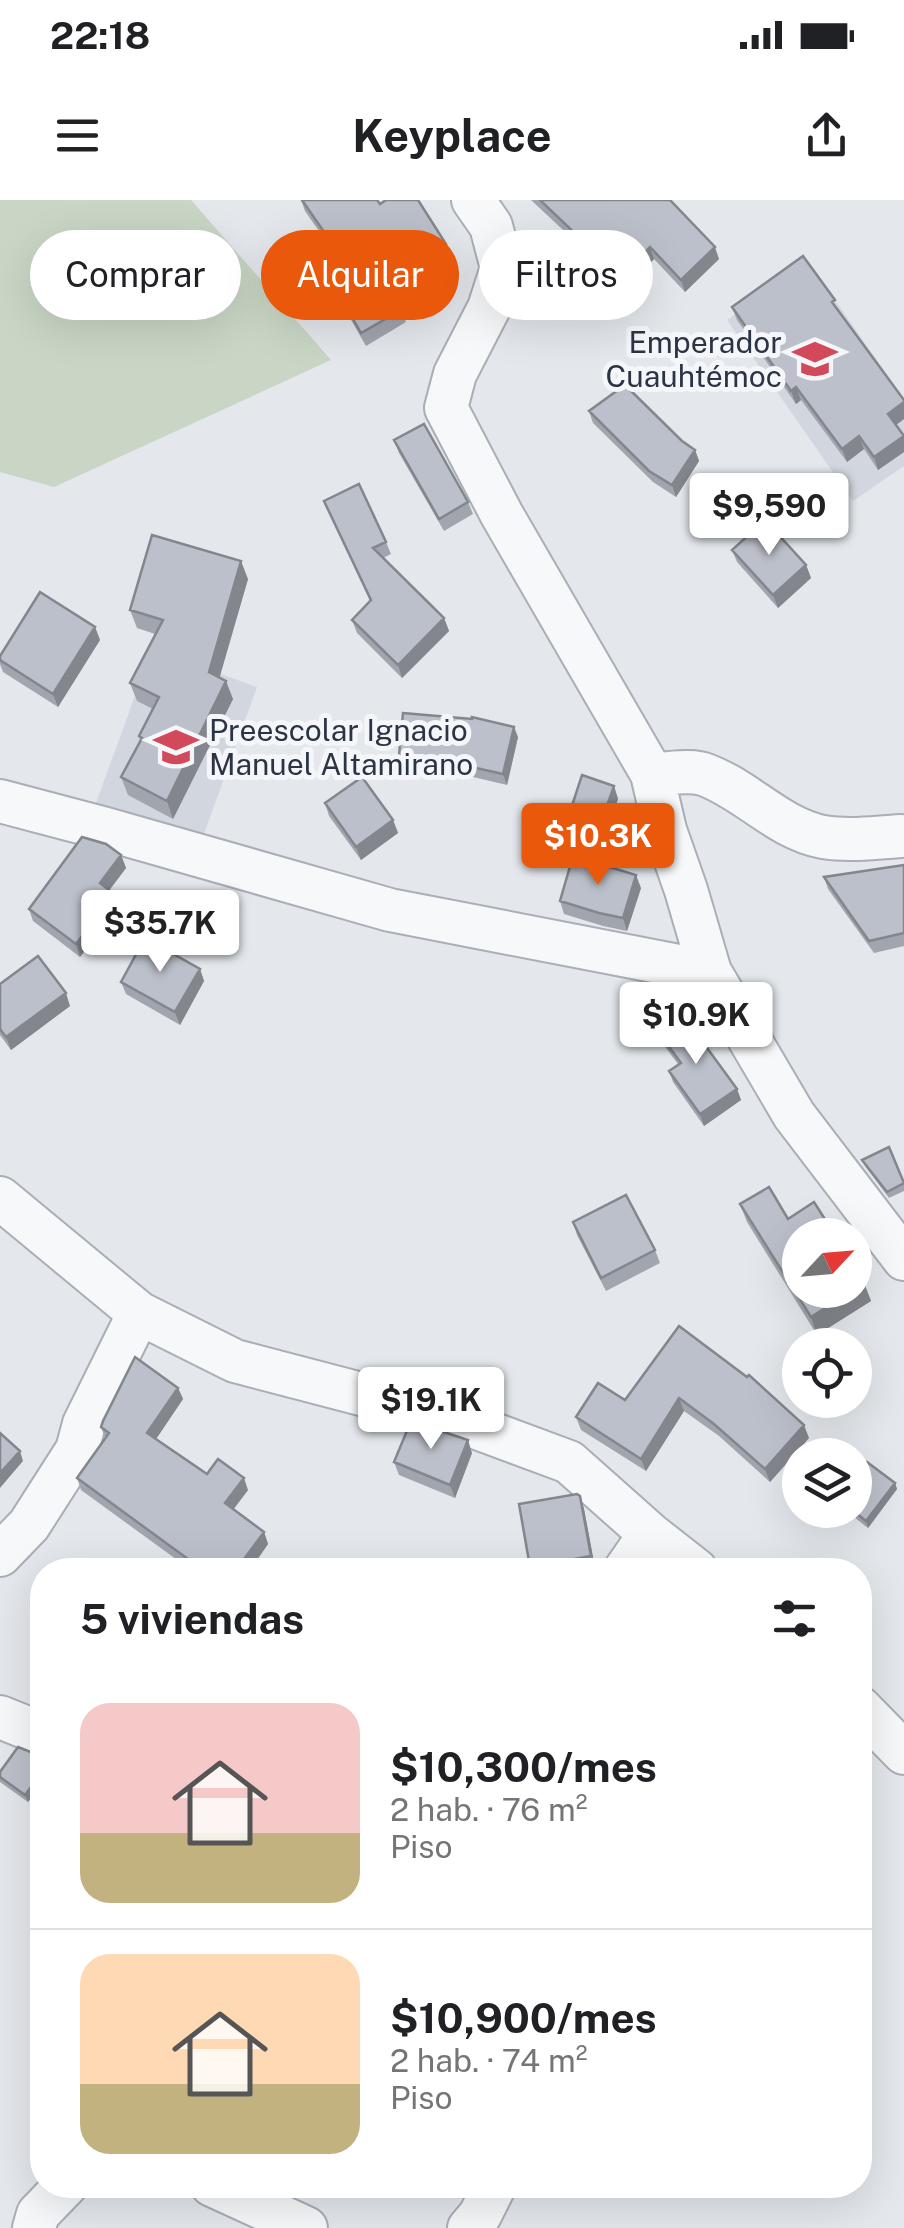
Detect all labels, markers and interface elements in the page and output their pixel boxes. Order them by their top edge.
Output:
text: 22:18 [50,13,150,58]
icon: menu [50,108,105,163]
icon: share [799,108,854,163]
text: Keyplace [352,109,552,162]
chip: Comprar [30,230,241,320]
chip: Alquilar [261,230,459,320]
chip: Filtros [479,230,653,320]
place label: Emperador Cuauhtémoc [606,324,782,394]
school or university icon: Emperador Cuauhtémoc [791,335,839,383]
pin: $9,590 [688,473,850,558]
text: $9,590 [712,487,826,524]
place label: Preescolar Ignacio Manuel Altamirano [209,712,473,782]
school or university icon: Preescolar Ignacio Manuel Altamirano [152,723,200,771]
pin: $10.3K [517,803,679,888]
text: $10.3K [544,817,652,854]
pin: $35.7K [79,890,241,975]
text: $35.7K [103,904,217,941]
pin: $10.9K [615,982,777,1067]
text: $10.9K [642,996,750,1033]
north arrow [782,1218,872,1308]
map controls [782,1218,872,1528]
button: locate [782,1328,872,1418]
pin: $19.1K [350,1367,512,1452]
text: $19.1K [380,1381,482,1418]
button: layers [782,1438,872,1528]
icon: filters [767,1591,822,1646]
text: 5 viviendas [80,1594,304,1643]
text: $10,300/mes [390,1742,657,1791]
icon: home [160,1743,280,1863]
text: 2 hab. · 76 m² [390,1791,587,1828]
text: Piso [390,1828,453,1865]
text: $10,900/mes [390,1993,657,2042]
icon: home [160,1994,280,2114]
text: 2 hab. · 74 m² [390,2042,587,2079]
text: Piso [390,2079,453,2116]

